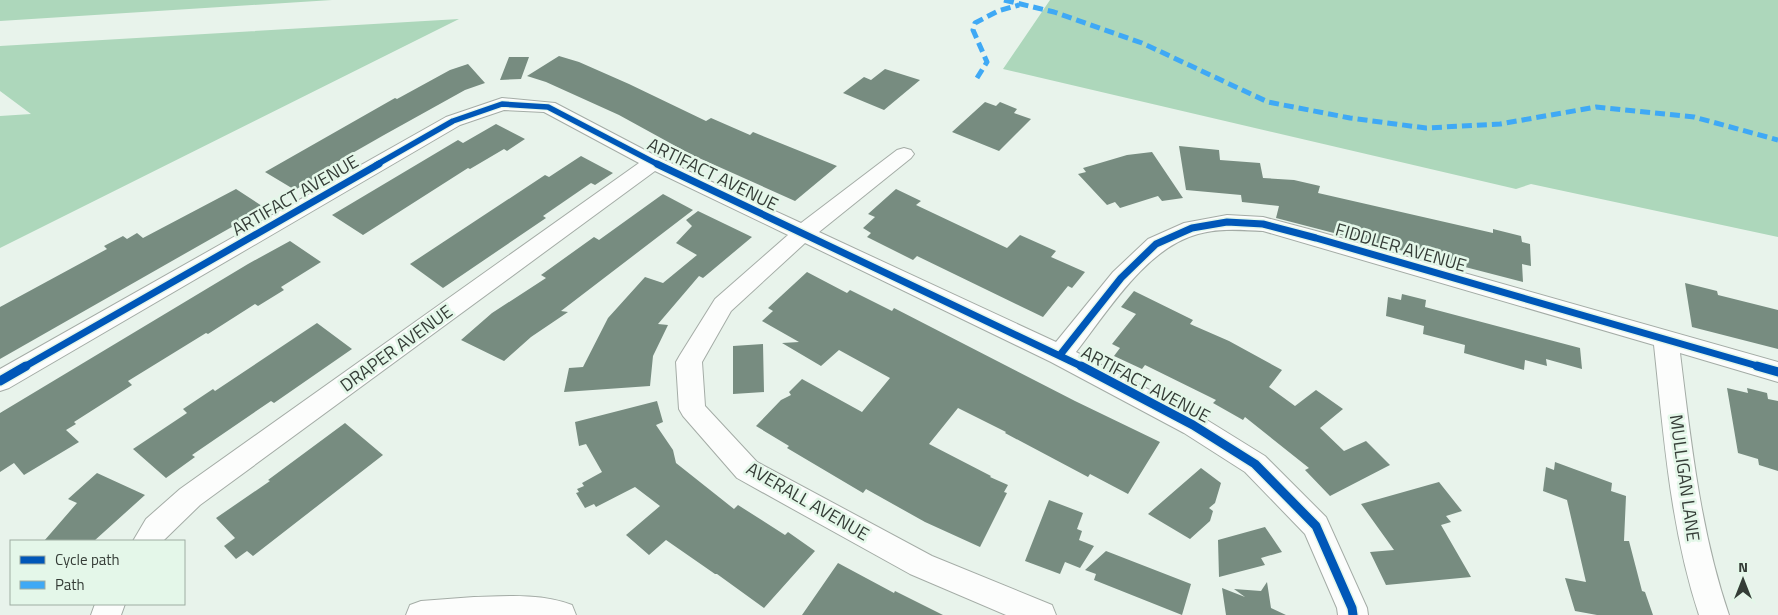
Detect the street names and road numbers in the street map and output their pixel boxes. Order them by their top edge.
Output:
street label: ARTIFACT AVENUE [643,131,783,217]
street label: ARTIFACT AVENUE [227,148,363,242]
street label: FIDDLER AVENUE [1332,215,1470,279]
street label: DRAPER AVENUE [334,298,458,398]
street label: ARTIFACT AVENUE [1077,339,1215,429]
street label: MULLIGAN LANE [1663,413,1707,543]
street label: AVERALL AVENUE [742,455,875,547]

